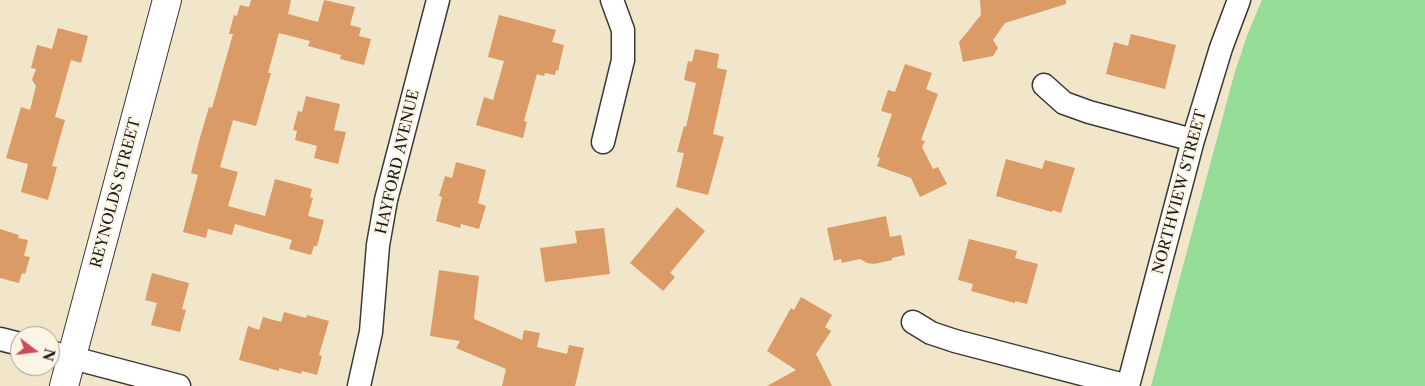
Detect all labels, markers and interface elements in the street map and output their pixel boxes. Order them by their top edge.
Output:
street label: HAYFORD AVENUE [373,88,423,236]
street label: NORTHVIEW STREET [1149,108,1211,276]
street label: REYNOLDS STREET [87,116,145,270]
north arrow [10,326,60,376]
text: N [38,346,59,363]

